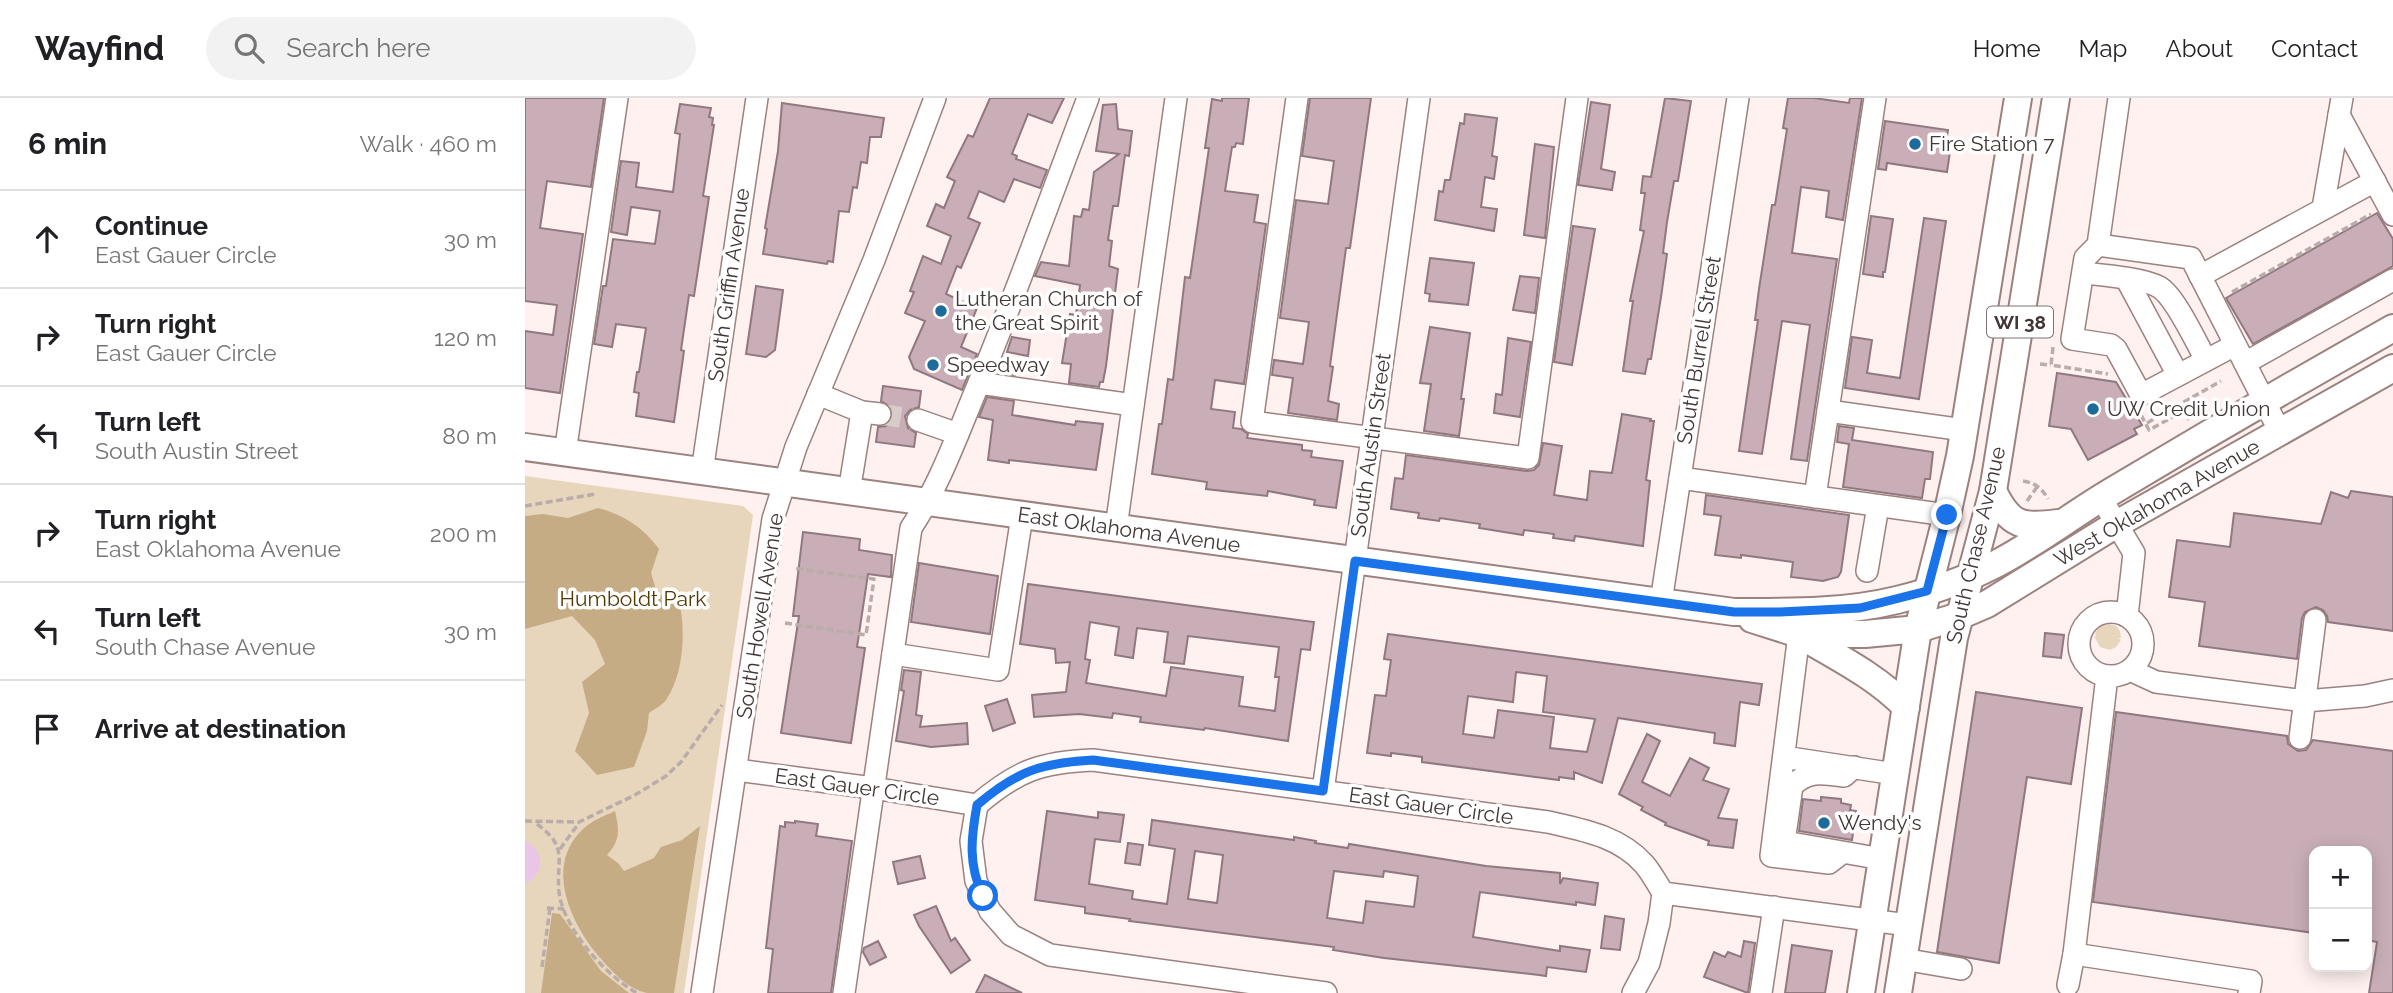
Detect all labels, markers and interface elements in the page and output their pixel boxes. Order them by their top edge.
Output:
search box [206,17,696,80]
text: Wayfind [35,29,164,68]
icon: search [230,29,268,67]
text: Search here [286,33,431,63]
text: Home [1973,34,2041,63]
text: Map [2079,34,2127,63]
text: About [2165,34,2233,63]
text: Contact [2271,34,2358,63]
text: 6 min [28,126,107,161]
text: Walk · 460 m [360,130,497,157]
place label: Fire Station 7 [1929,131,2055,156]
marker: Fire Station 7 [1907,136,1923,152]
street label: South Griffin Avenue [703,186,754,383]
text: Continue [95,211,208,241]
icon: ahead [28,220,66,258]
text: 30 m [444,226,497,253]
text: East Gauer Circle [95,241,277,268]
street label: South Burrell Street [1671,254,1726,446]
place label: Lutheran Church of the Great Spirit [955,286,1143,335]
marker: Lutheran Church of the Great Spirit [933,303,949,319]
road number: WI 38 [1987,306,2053,338]
text: Turn right [95,309,216,339]
icon: right [28,318,66,356]
text: 120 m [434,324,497,351]
text: East Gauer Circle [95,339,277,366]
street label: South Austin Street [1345,351,1396,539]
place label: Speedway [947,352,1050,377]
marker: Speedway [925,357,941,373]
place label: UW Credit Union [2107,396,2271,421]
marker: UW Credit Union [2085,401,2101,417]
text: Turn left [95,407,201,437]
icon: left [28,416,66,454]
text: 80 m [442,422,497,449]
street label: West Oklahoma Avenue [2049,433,2264,572]
text: South Austin Street [95,437,298,464]
street label: South Chase Avenue [1941,444,2010,646]
route end [1931,499,1962,530]
street label: East Oklahoma Avenue [1016,501,1242,558]
text: Turn right [95,505,216,535]
street label: South Howell Avenue [731,511,788,721]
icon: right [28,514,66,552]
text: 200 m [430,520,497,547]
text: East Oklahoma Avenue [95,535,341,562]
park label: Humboldt Park [560,586,706,611]
text: Turn left [95,603,201,633]
icon: left [28,612,66,650]
text: 30 m [444,618,497,645]
text: South Chase Avenue [95,633,315,660]
icon: arrive [28,710,66,748]
text: Arrive at destination [95,714,346,744]
street label: East Gauer Circle [773,763,941,810]
street label: East Gauer Circle [1347,782,1515,829]
place label: Wendy's [1838,810,1922,835]
marker: Wendy's [1816,815,1832,831]
map controls [2309,846,2372,972]
button: + [2309,846,2372,909]
route start [967,880,998,911]
button: − [2309,909,2372,972]

